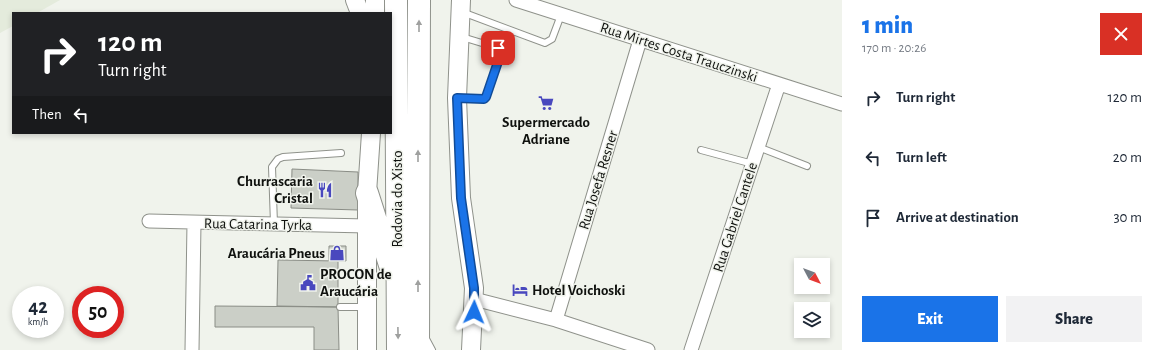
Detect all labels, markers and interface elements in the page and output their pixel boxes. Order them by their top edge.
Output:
button: close [1100,13,1142,55]
text: 1 min [862,14,913,38]
one-way arrow [416,19,422,32]
street label: Rua Mirtes Costa Trauczinski [598,20,759,85]
icon: right [32,28,84,80]
text: 120 m [98,29,163,57]
pin [481,31,515,65]
icon: arrive [487,37,509,59]
text: 170 m · 20:26 [862,42,926,55]
text: Turn right [98,62,167,80]
icon: right [862,87,884,109]
text: Turn right [896,90,955,105]
text: 120 m [1108,90,1142,105]
supermarket icon: Supermercado Adriane [537,94,555,112]
icon: left [70,104,92,126]
text: Then [32,107,62,122]
place label: Supermercado Adriane [502,115,590,147]
street label: Rua Josefa Resner [576,129,621,231]
icon: left [862,147,884,169]
one-way arrow [415,149,421,162]
street label: Rodovia do Xisto [390,150,405,248]
text: Turn left [896,150,947,165]
text: 20 m [1113,150,1142,165]
street label: Rua Gabriel Cantele [711,160,760,274]
place label: Churrascaria Cristal [237,174,313,206]
restaurant icon: Churrascaria Cristal [316,181,334,199]
icon: arrive [862,207,884,229]
text: Arrive at destination [896,210,1019,225]
text: 30 m [1113,210,1142,225]
street label: Rua Catarina Tyrka [204,216,312,233]
shop icon: Araucária Pneus [328,244,346,262]
place label: Araucária Pneus [228,246,325,261]
north arrow [794,258,830,294]
map controls [794,258,830,338]
place label: PROCON de Araucária [320,267,392,299]
public building icon: PROCON de Araucária [299,274,317,292]
one-way arrow [415,279,421,292]
hotel icon: Hotel Voichoski [511,281,529,299]
place label: Hotel Voichoski [532,283,625,298]
speed limit sign: 50 [72,286,124,338]
position arrow [453,291,495,333]
button: Exit [862,296,998,342]
button: Share [1006,296,1142,342]
text: 42 [28,297,48,317]
button: layers [794,302,830,338]
text: km/h [28,317,48,327]
one-way arrow [395,327,401,340]

